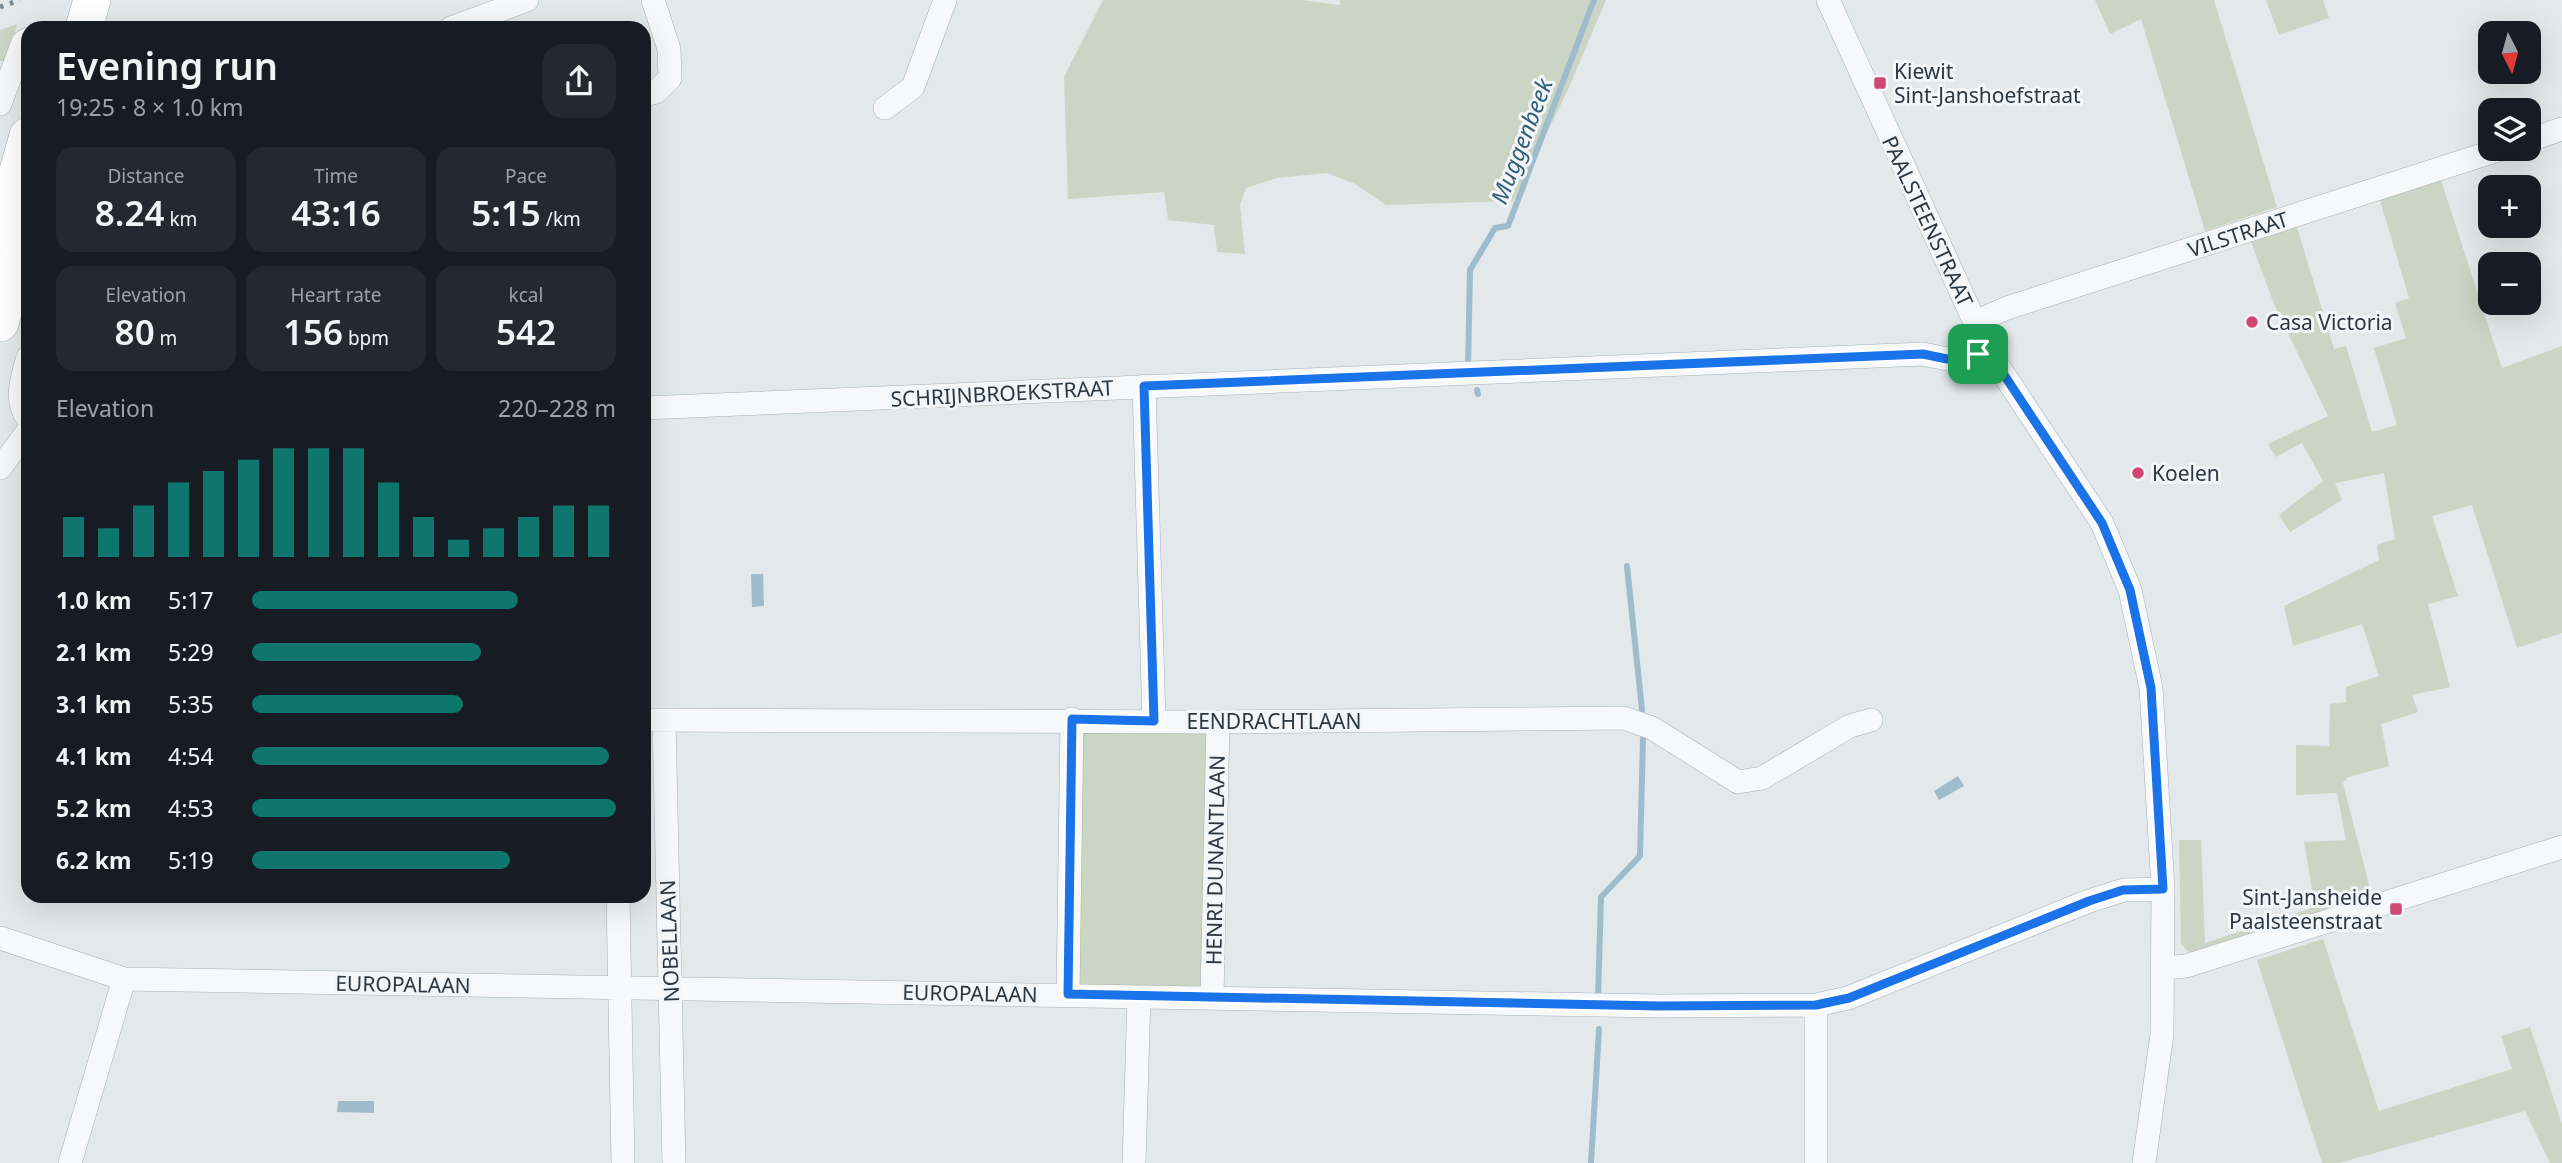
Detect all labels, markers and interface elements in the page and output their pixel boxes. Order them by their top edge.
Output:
north arrow [2478,21,2541,84]
map controls [2478,21,2541,315]
text: Evening run [56,39,278,91]
button: share [542,44,616,118]
place label: Kiewit Sint-Janshoefstraat [1894,57,2081,109]
water label: Muggenbeek [1482,72,1560,208]
marker: Kiewit Sint-Janshoefstraat [1872,75,1888,91]
text: 19:25 · 8 × 1.0 km [56,91,243,123]
button: layers [2478,98,2541,161]
street label: PAALSTEENSTRAAT [1876,131,1980,311]
text: Distance [108,163,184,189]
text: Time [314,163,358,189]
text: Pace [505,163,547,189]
button: + [2478,175,2541,238]
text: 8.24 [95,189,164,236]
text: 43:16 [291,189,381,236]
text: 5:15 [471,189,541,236]
street label: VILSTRAAT [2184,205,2292,263]
text: km [164,206,197,232]
text: /km [541,206,581,232]
button: − [2478,252,2541,315]
text: Elevation [105,282,187,308]
text: Heart rate [291,282,381,308]
text: kcal [509,282,543,308]
text: 80 [115,308,155,355]
text: 156 [283,308,343,355]
text: 542 [496,308,556,355]
place label: Casa Victoria [2266,308,2393,336]
marker: Casa Victoria [2244,314,2260,330]
pin [1948,324,2008,384]
text: m [155,325,177,351]
text: bpm [343,325,389,351]
icon: arrive [1959,335,1997,373]
street label: SCHRIJNBROEKSTRAAT [890,373,1115,413]
text: Elevation [56,392,154,424]
text: 220–228 m [498,392,616,424]
place label: Koelen [2152,459,2220,487]
marker: Koelen [2130,465,2146,481]
text: 1.0 km [56,584,131,616]
text: 5:17 [168,584,214,616]
text: 2.1 km [56,636,131,668]
text: 5:29 [168,636,214,668]
text: 3.1 km [56,688,131,720]
text: 5:35 [168,688,214,720]
street label: EENDRACHTLAAN [1186,707,1362,735]
text: 4.1 km [56,740,131,772]
text: 4:54 [168,740,214,772]
street label: HENRI DUNANTLAAN [1199,755,1231,965]
text: 5.2 km [56,792,131,824]
text: 4:53 [168,792,214,824]
text: 6.2 km [56,844,131,876]
text: 5:19 [168,844,214,876]
street label: NOBELLAAN [653,879,685,1003]
place label: Sint-Jansheide Paalsteenstraat [2229,883,2382,935]
marker: Sint-Jansheide Paalsteenstraat [2388,901,2404,917]
street label: EUROPALAAN [335,969,471,999]
street label: EUROPALAAN [902,978,1038,1008]

